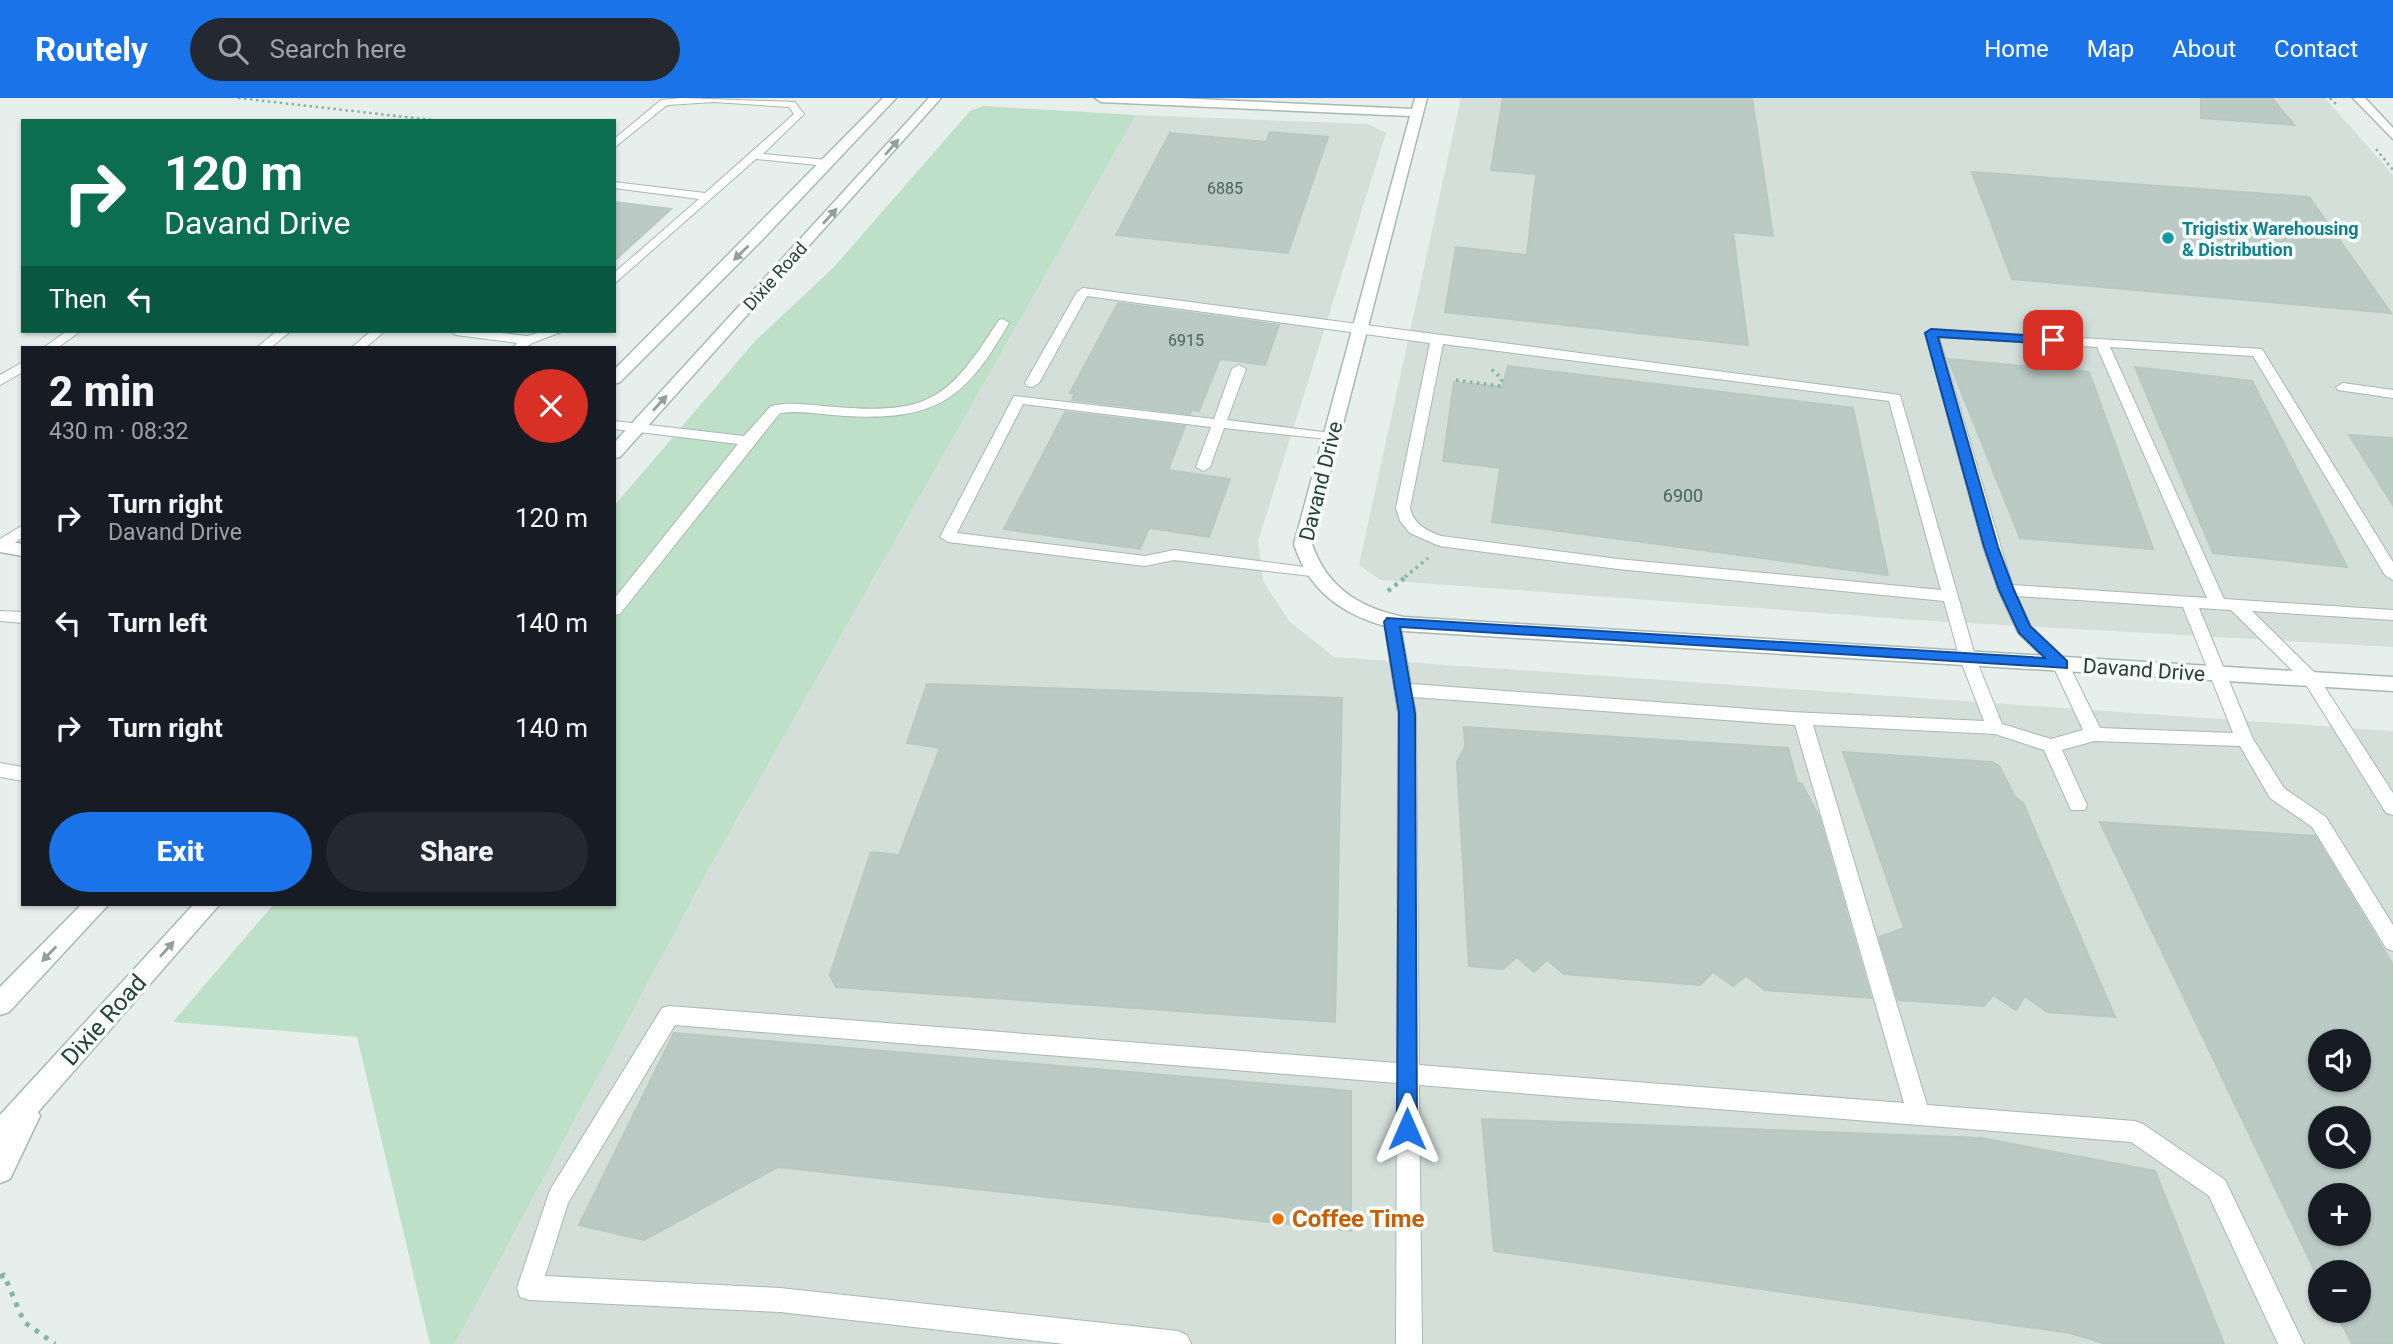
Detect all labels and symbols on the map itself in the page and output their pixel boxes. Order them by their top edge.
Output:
one-way arrow [884,138,899,155]
house number: 6885 [1207,179,1243,198]
one-way arrow [822,207,838,225]
place label: Trigistix Warehousing & Distribution [2182,218,2359,260]
marker: Trigistix Warehousing & Distribution [2160,230,2176,246]
street label: Dixie Road [739,237,811,315]
one-way arrow [732,245,749,262]
pin [2023,310,2083,370]
house number: 6915 [1168,331,1204,350]
one-way arrow [652,394,667,411]
street label: Davand Drive [1295,419,1347,543]
house number: 6900 [1663,485,1703,506]
street label: Davand Drive [2082,654,2206,686]
one-way arrow [159,940,175,958]
one-way arrow [40,945,57,962]
street label: Dixie Road [56,969,152,1071]
position arrow [1370,1092,1444,1166]
place label: Coffee Time [1292,1205,1424,1233]
marker: Coffee Time [1270,1211,1286,1227]

